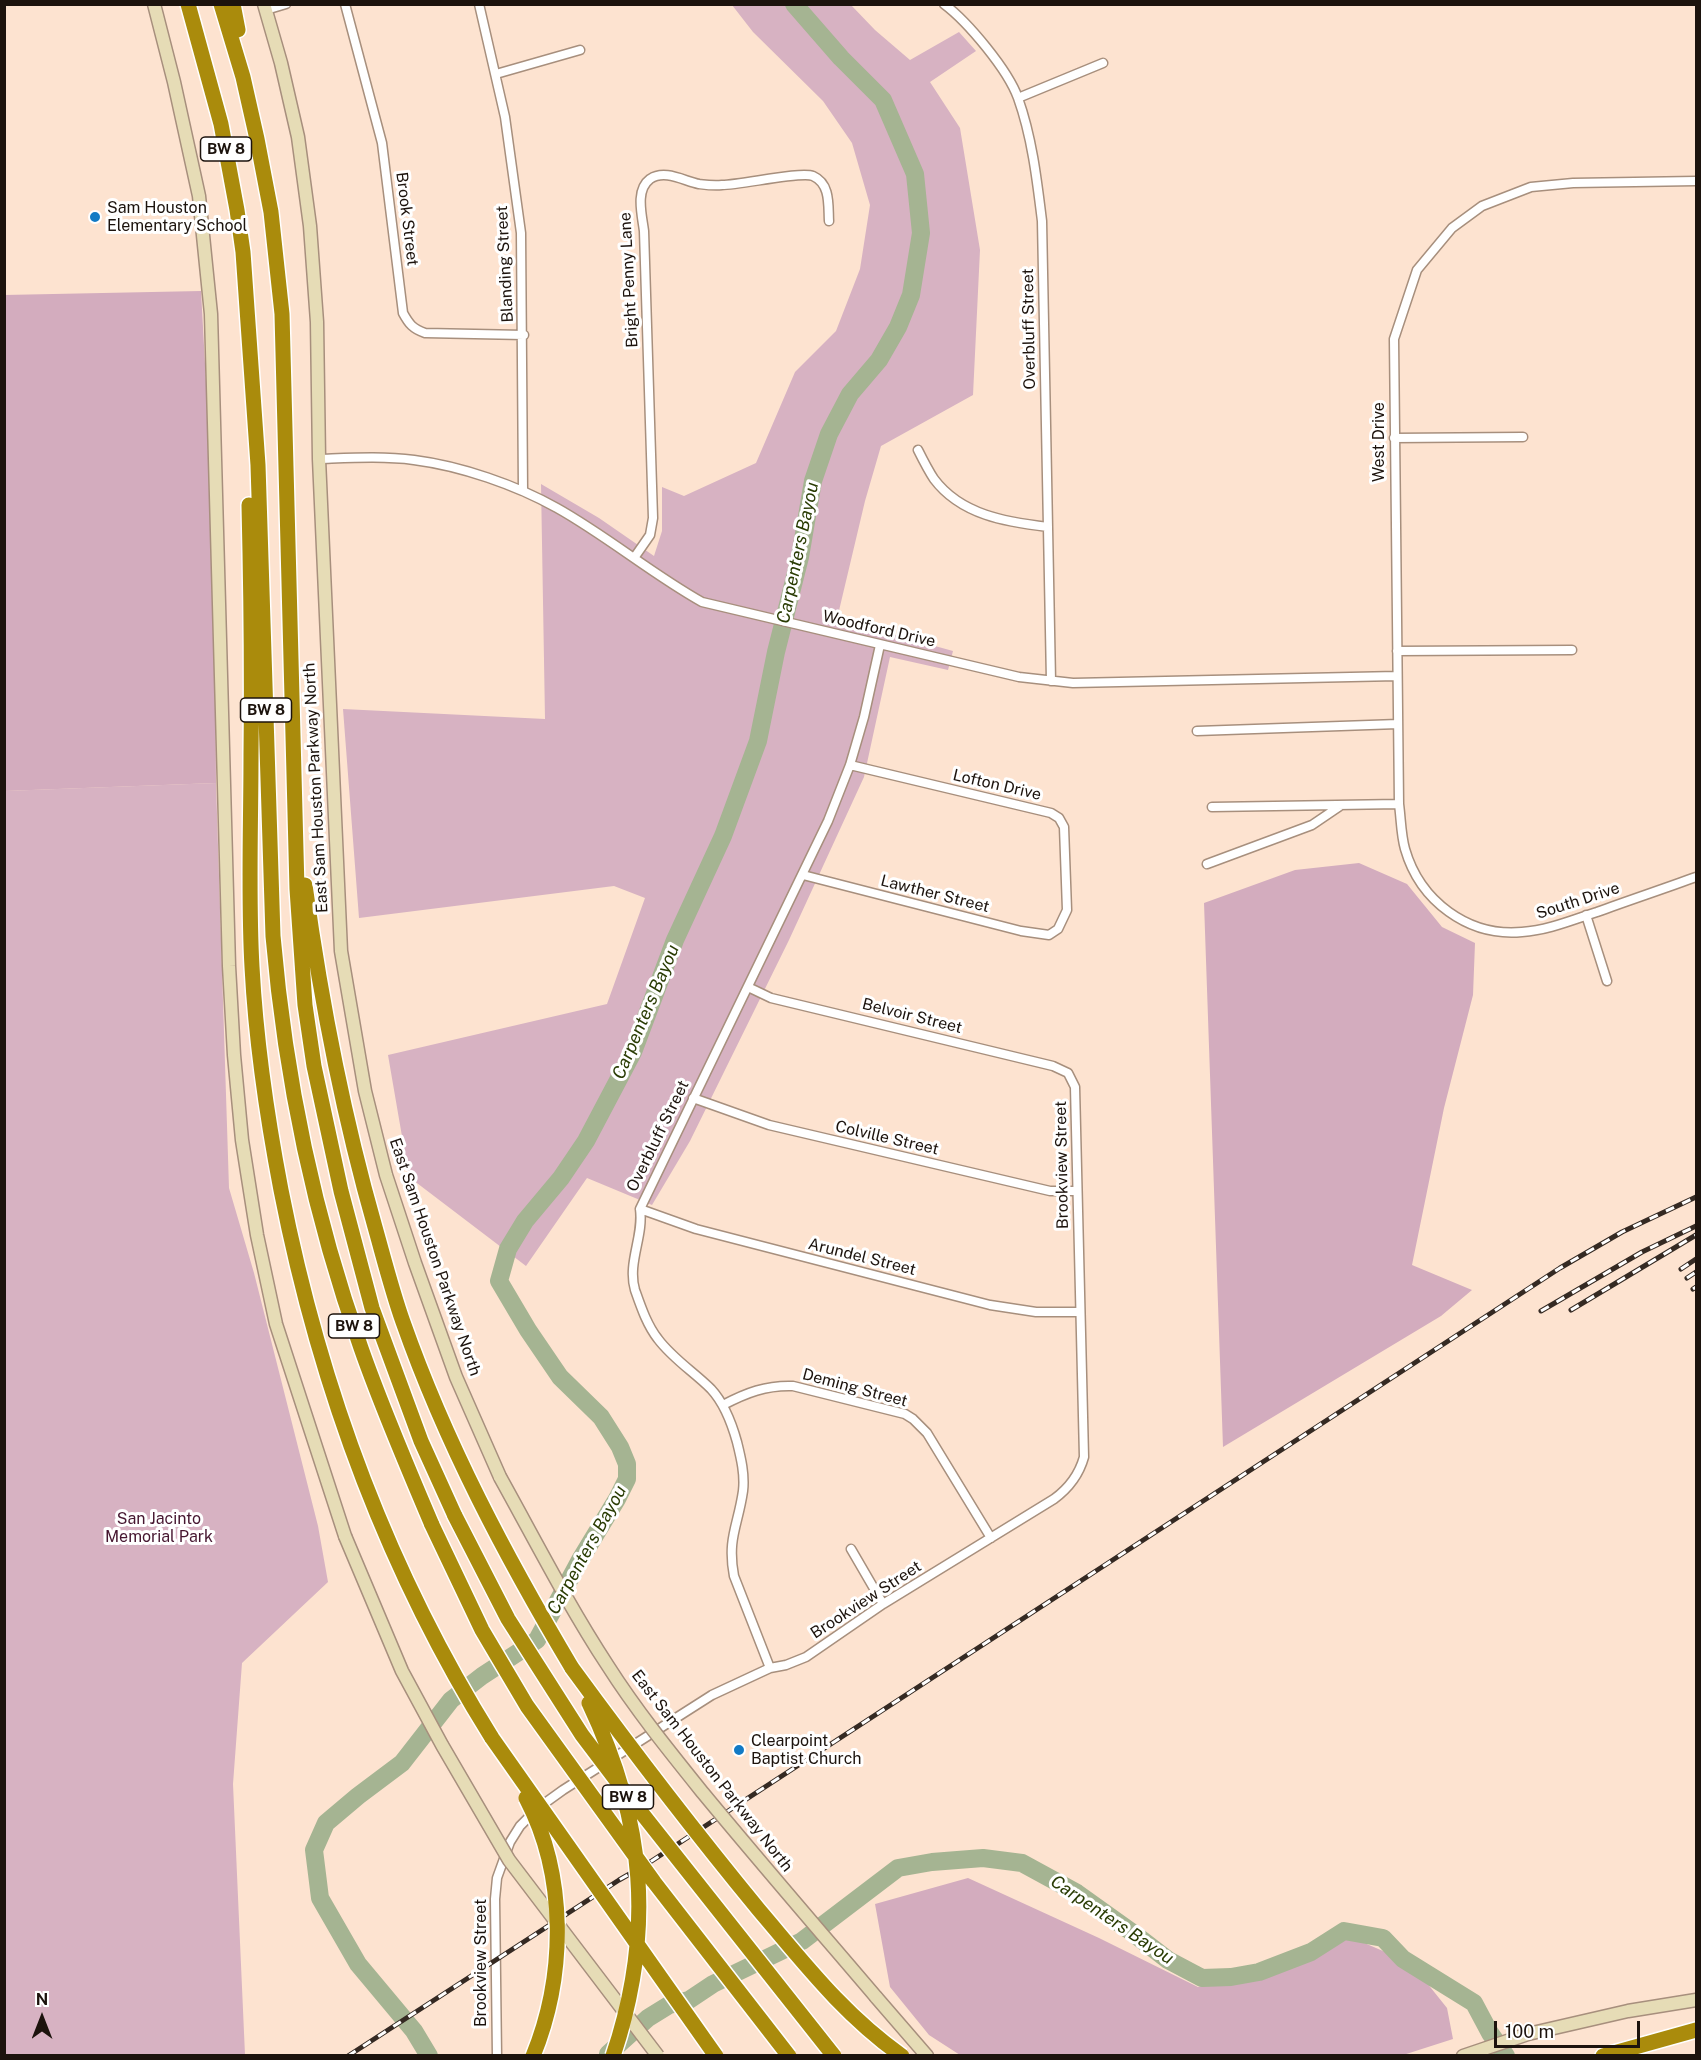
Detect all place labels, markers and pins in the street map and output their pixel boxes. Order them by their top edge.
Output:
place label: Sam Houston Elementary School [107,198,247,236]
marker: Sam Houston Elementary School [88,210,102,224]
place label: Clearpoint Baptist Church [751,1731,862,1769]
marker: Clearpoint Baptist Church [732,1743,746,1757]

